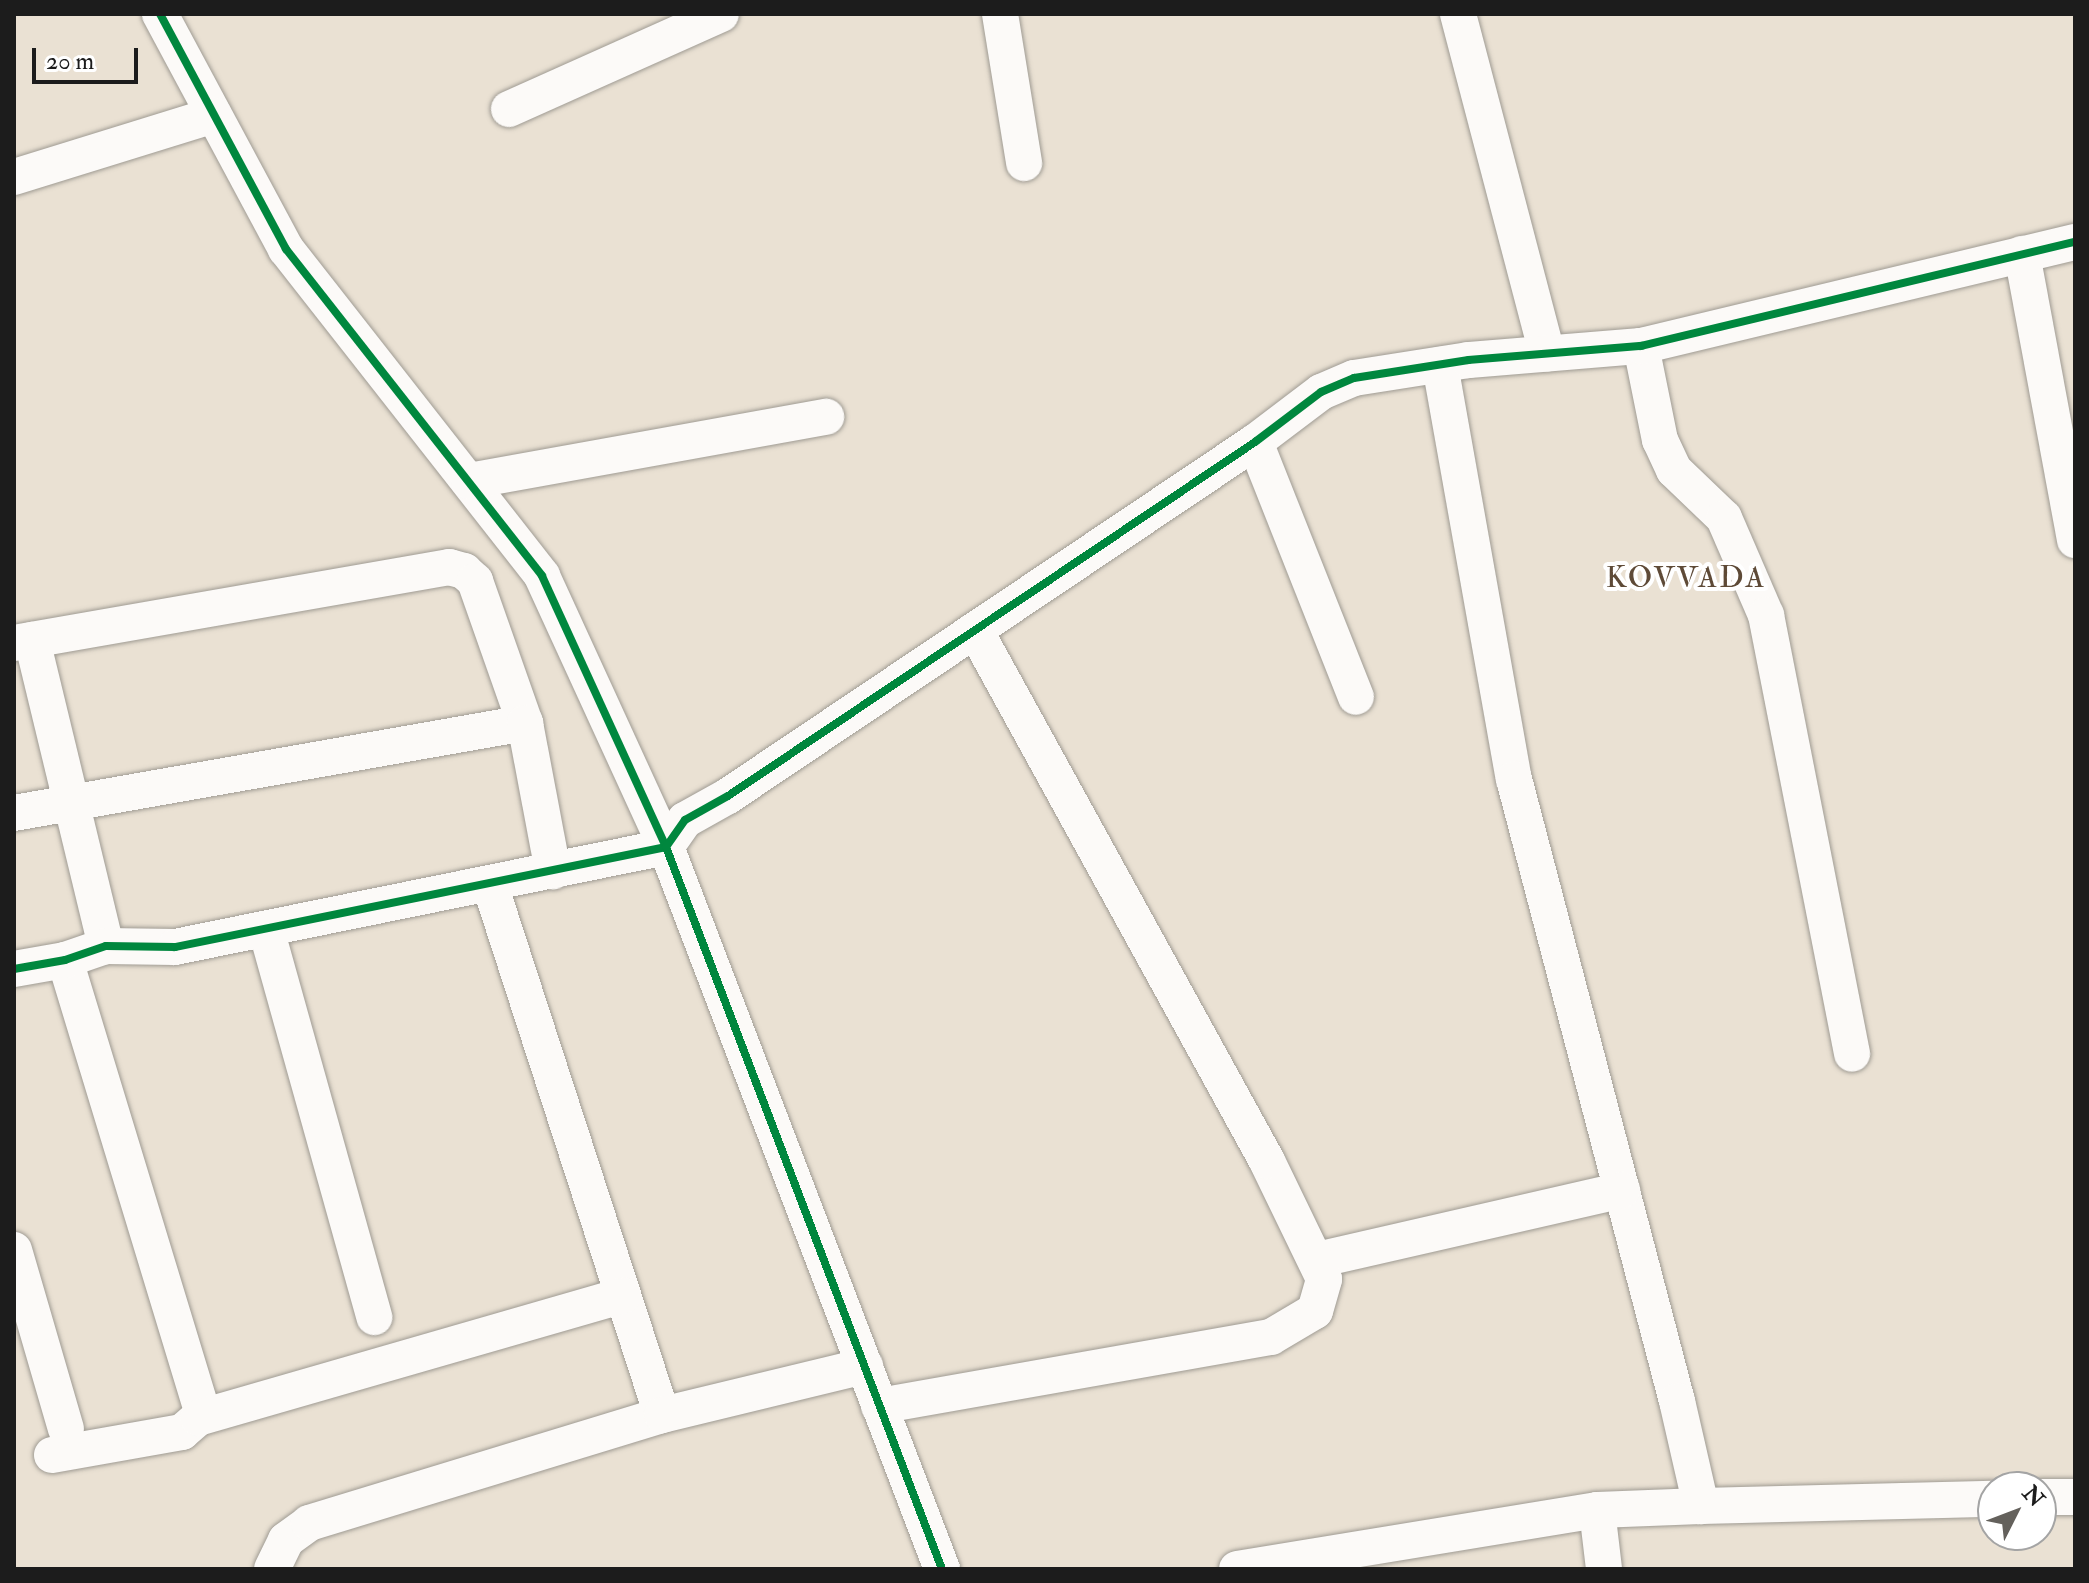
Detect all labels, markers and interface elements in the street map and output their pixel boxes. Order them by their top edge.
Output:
scale bar [36,32,142,82]
text: 20 m [46,46,94,77]
district label: KOVVADA [1606,560,1766,596]
north arrow [1977,1471,2057,1551]
text: N [2016,1480,2050,1513]

